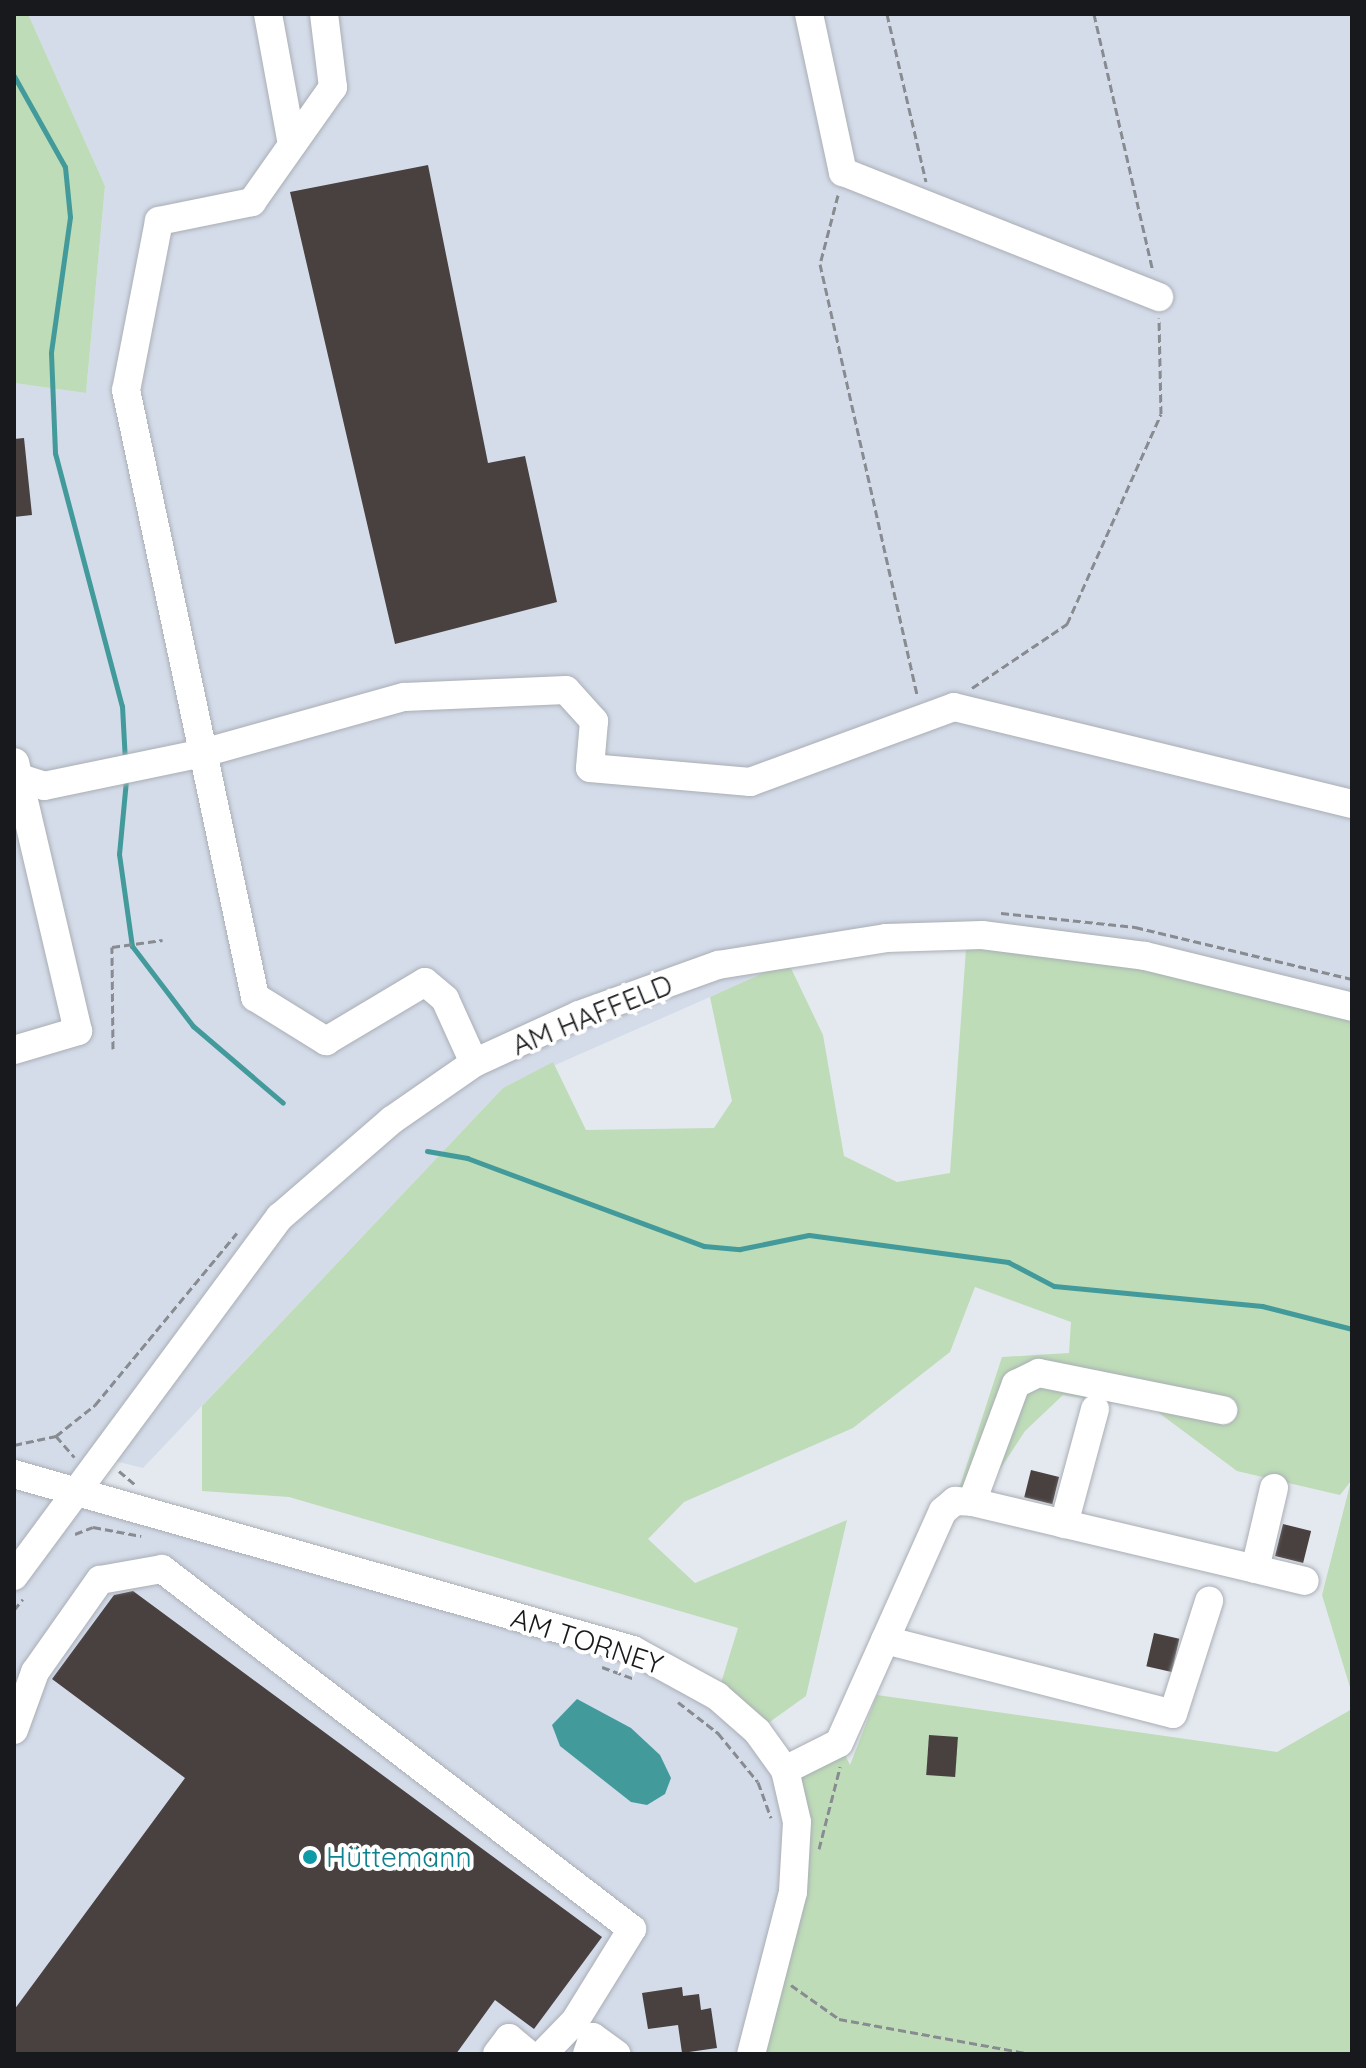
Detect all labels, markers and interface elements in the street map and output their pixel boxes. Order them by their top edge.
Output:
street label: AM HAFFELD [507,968,677,1062]
street label: AM TORNEY [507,1601,667,1681]
place label: Hüttemann [326,1840,472,1874]
marker: Hüttemann [301,1848,319,1866]

